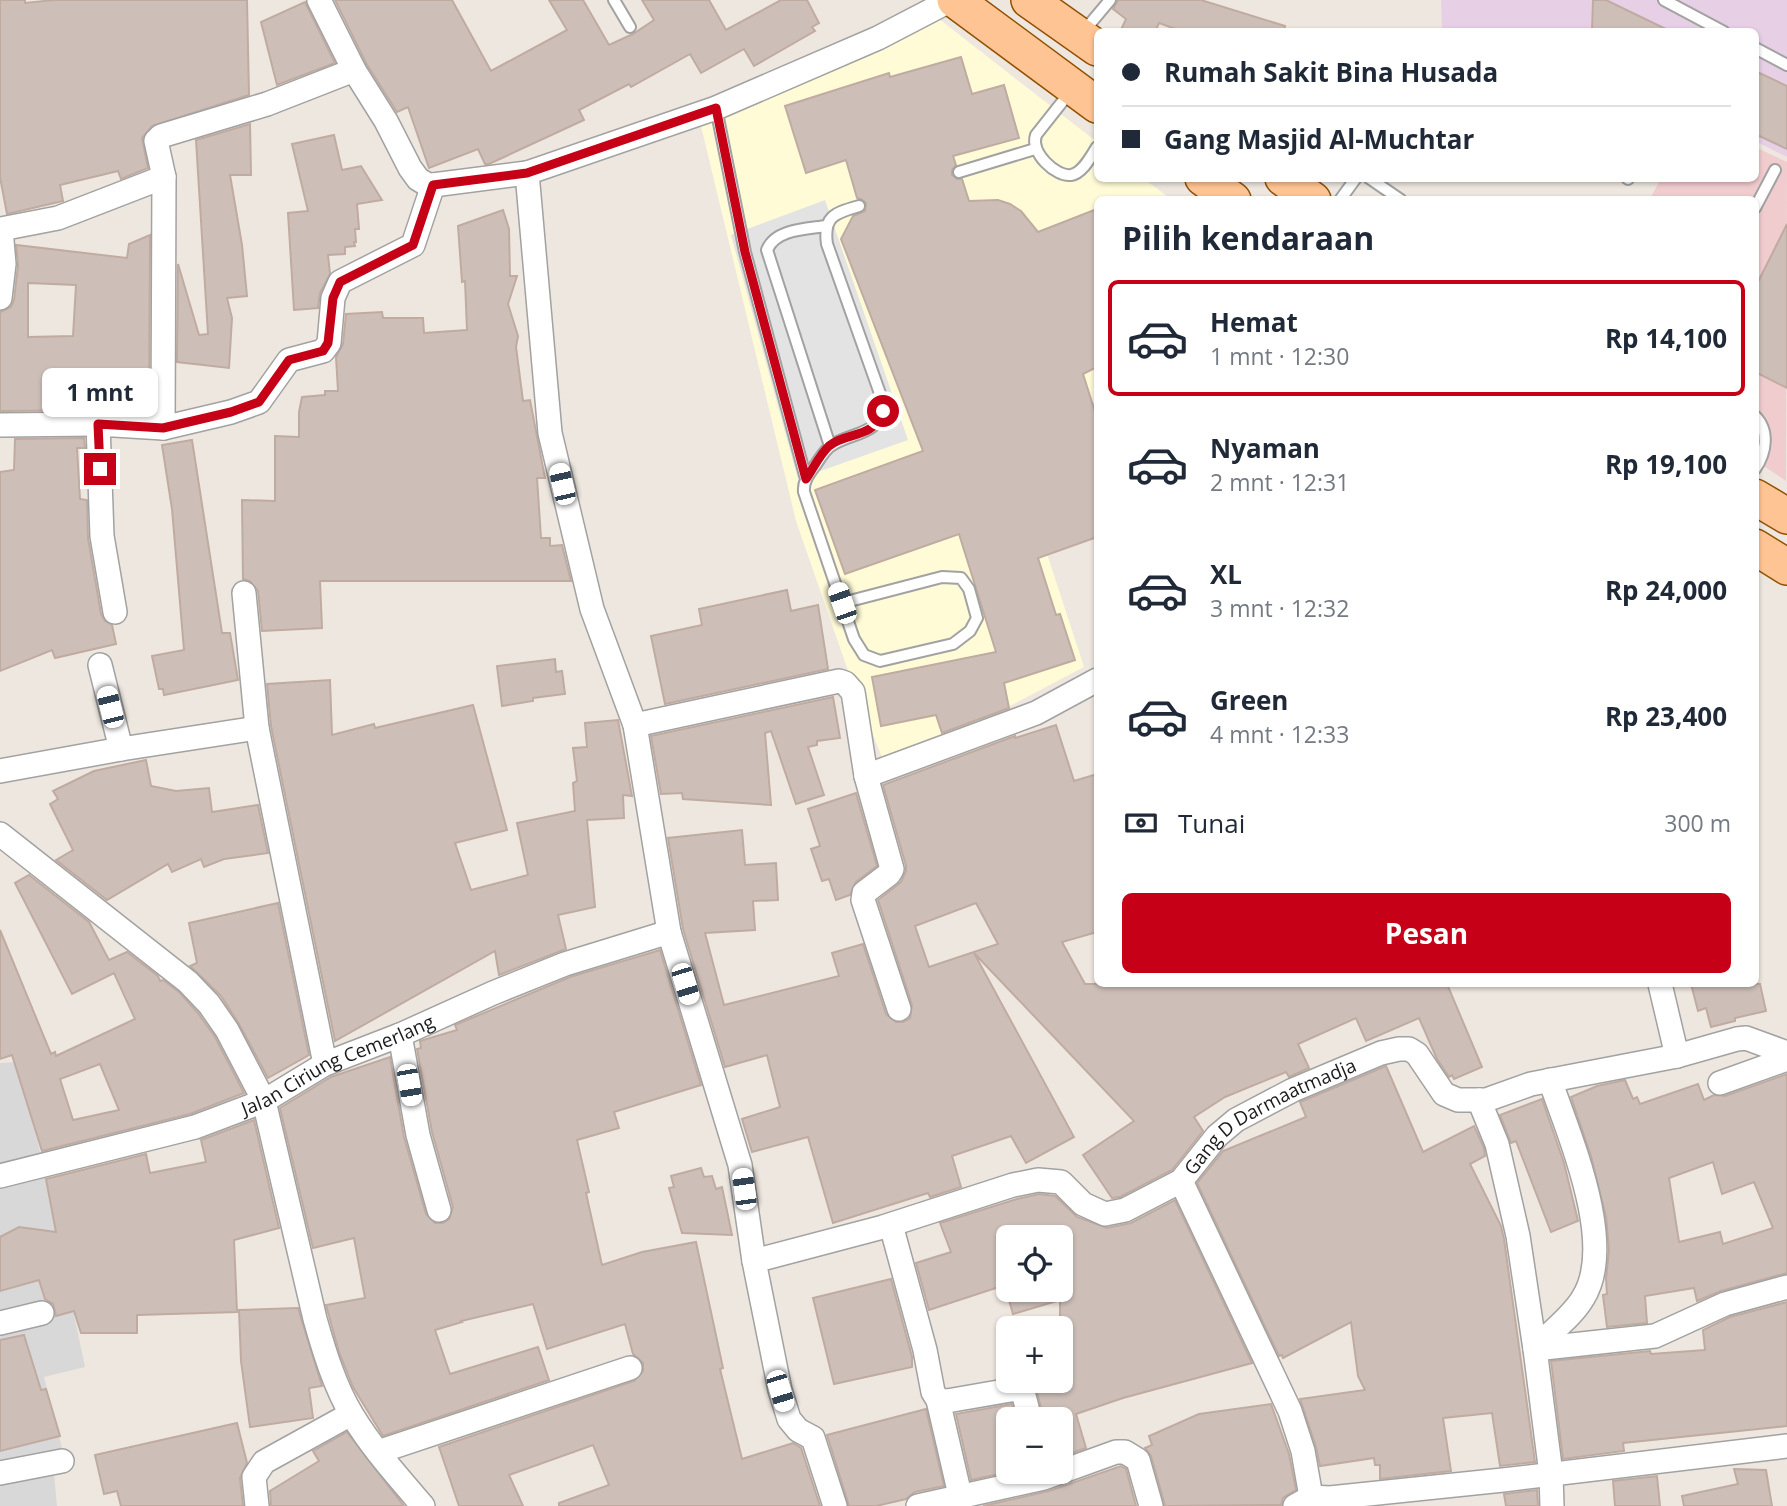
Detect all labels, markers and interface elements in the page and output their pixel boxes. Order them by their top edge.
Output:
text: Rumah Sakit Bina Husada [1164,54,1498,90]
text: Gang Masjid Al-Muchtar [1164,121,1474,157]
text: Pilih kendaraan [1122,216,1374,259]
text: Hemat [1210,304,1298,340]
icon: car [1126,307,1189,370]
text: Rp 14,100 [1605,320,1727,356]
text: 1 mnt · 12:30 [1210,340,1349,372]
callout: 1 mnt [42,368,158,416]
text: 1 mnt [67,376,133,408]
route start [867,395,899,427]
text: Nyaman [1210,430,1320,466]
icon: car [1126,433,1189,496]
text: Rp 19,100 [1605,446,1727,482]
route end [84,453,116,485]
car [548,461,577,507]
text: 2 mnt · 12:31 [1210,466,1349,498]
text: XL [1210,556,1242,592]
icon: car [1126,559,1189,622]
text: Rp 24,000 [1605,572,1727,608]
car [826,580,859,626]
text: 3 mnt · 12:32 [1210,592,1349,624]
text: Green [1210,682,1288,718]
car [95,684,126,730]
icon: car [1126,685,1189,748]
text: Rp 23,400 [1605,698,1727,734]
text: 4 mnt · 12:33 [1210,718,1349,750]
icon: cash [1122,804,1160,842]
text: Tunai [1178,805,1245,841]
text: 300 m [1664,807,1731,839]
button: Pesan [1122,893,1731,973]
car [669,961,702,1007]
street label: Jalan Ciriung Cemerlang [235,1008,438,1122]
street label: Gang D Darmaatmadja [1178,1052,1360,1180]
car [396,1062,423,1108]
car [731,1167,758,1211]
map controls [996,1225,1073,1484]
button: locate [996,1225,1073,1302]
button: + [996,1316,1073,1393]
car [764,1368,797,1414]
button: − [996,1407,1073,1484]

